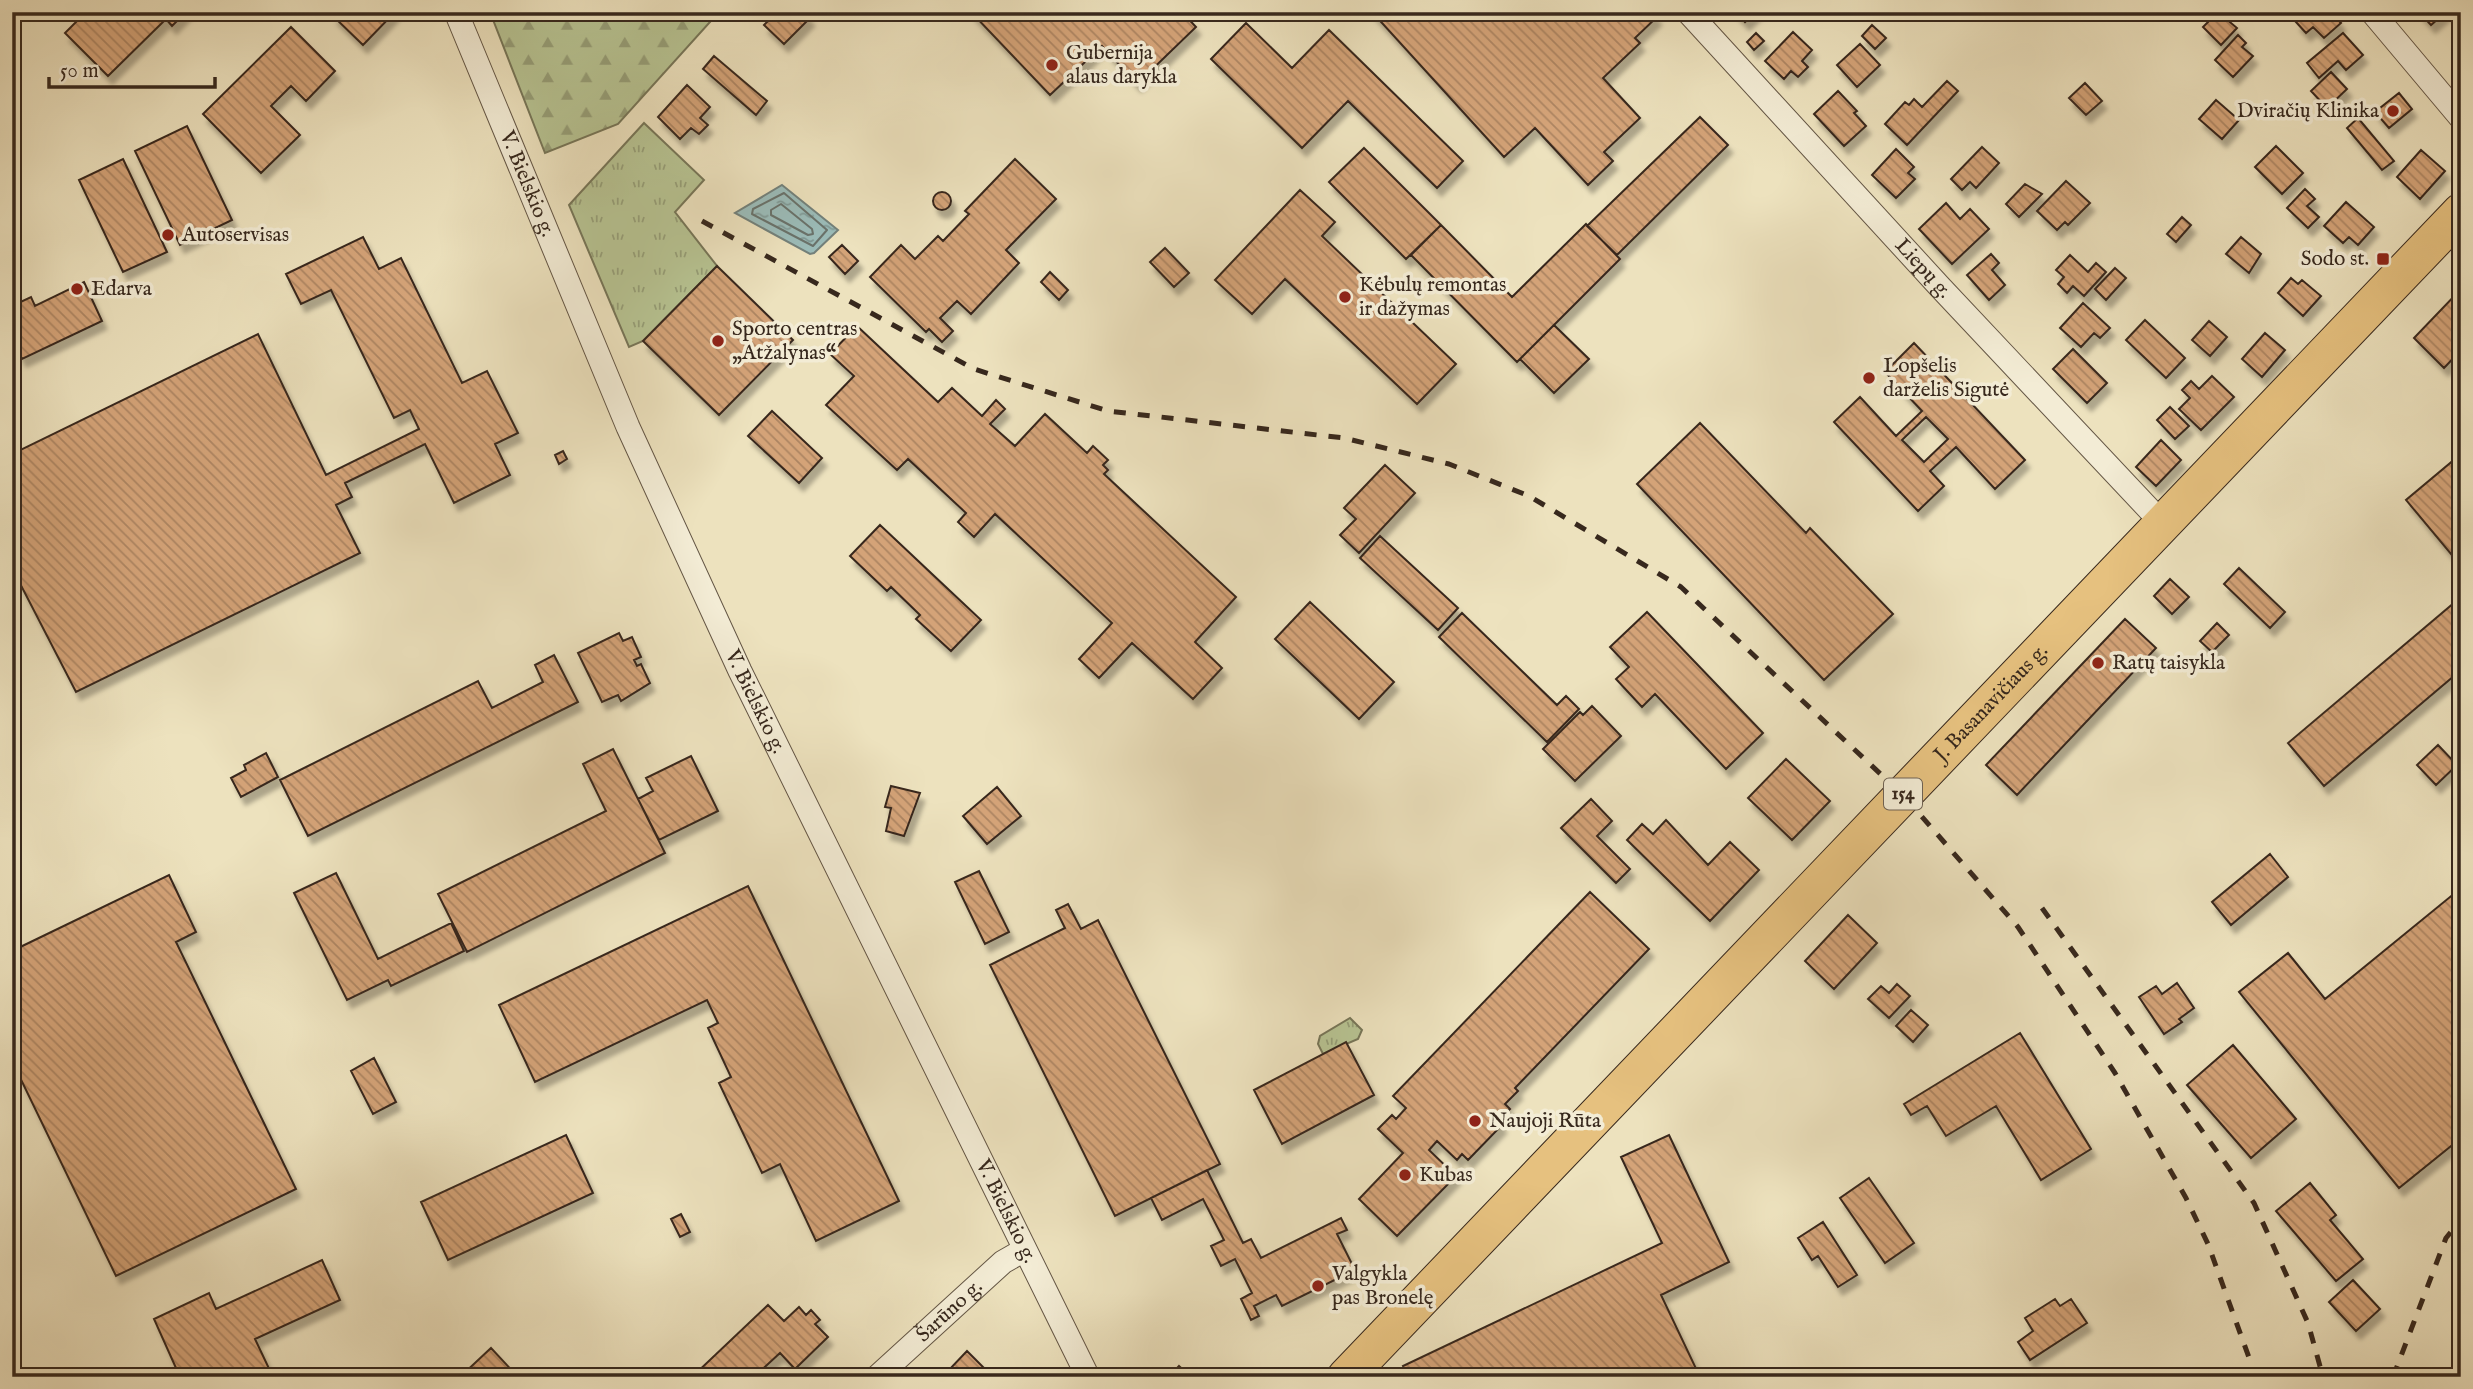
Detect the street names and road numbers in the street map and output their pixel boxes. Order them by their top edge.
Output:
street label: V. Bielskio g. [493,126,561,241]
street label: Liepų g. [1889,233,1958,304]
street label: J. Basanavičiaus g. [1927,638,2054,769]
street label: V. Bielskio g. [718,645,792,758]
road number: 154 [1884,778,1922,810]
street label: V. Bielskio g. [969,1154,1043,1268]
street label: Šarūno g. [910,1274,989,1348]

